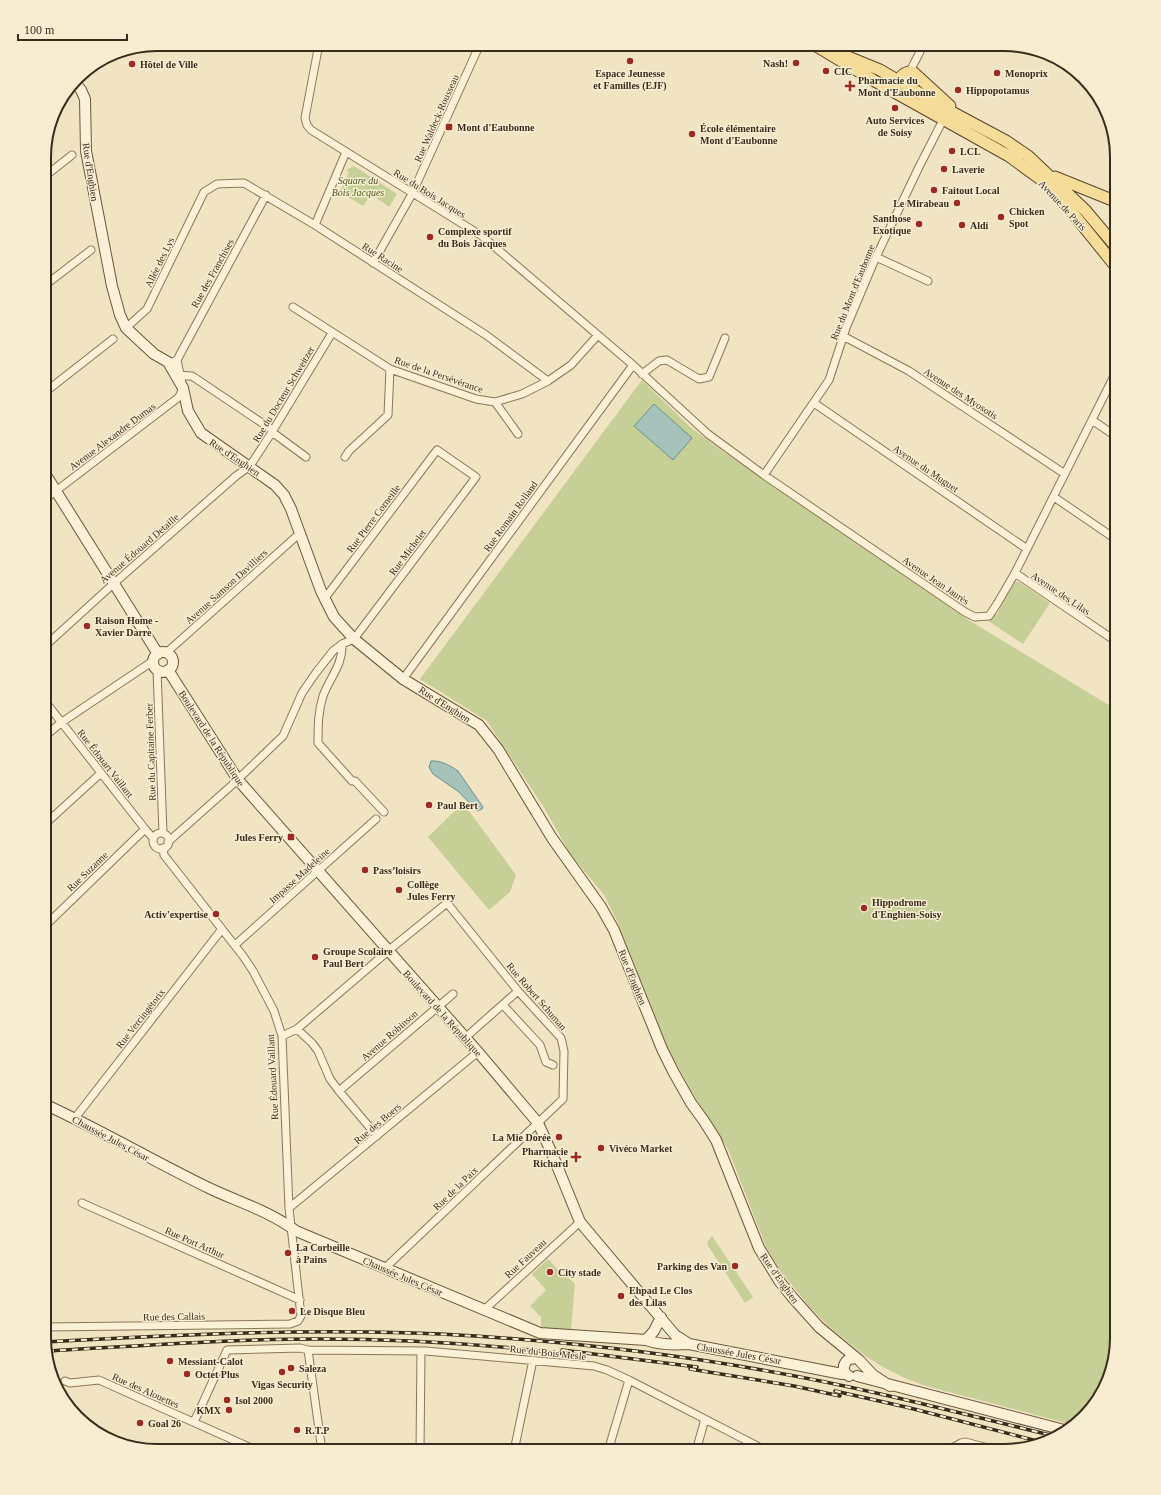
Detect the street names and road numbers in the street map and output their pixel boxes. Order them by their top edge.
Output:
street label: Rue Waldeck-Rousseau [412,73,461,164]
street label: Rue d'Enghien [80,142,101,202]
street label: Rue du Bois Jacques [392,167,468,220]
street label: Avenue de Paris [1037,178,1089,233]
street label: Allée des Lys [143,235,176,289]
street label: Rue des Franchises [189,237,236,310]
street label: Rue Racine [360,240,406,275]
street label: Rue du Mont d'Eaubonne [828,242,877,342]
street label: Rue du Docteur Schweitzer [250,344,317,444]
street label: Rue de la Persévérance [393,354,485,395]
street label: Avenue des Myosotis [922,365,1000,421]
street label: Avenue Alexandre Dumas [67,400,158,472]
street label: Rue d'Enghien [207,436,262,478]
street label: Avenue du Muguet [891,442,961,494]
street label: Rue Romain Rolland [481,479,540,554]
street label: Rue Pierre Corneille [344,482,403,554]
street label: Avenue Édouard Detaille [98,511,181,586]
street label: Rue Michelet [387,527,428,577]
street label: Avenue Samson Davilliers [183,547,270,626]
street label: Avenue Jean Jaurès [900,554,971,607]
street label: Avenue des Lilas [1029,570,1092,617]
street label: Rue d'Enghien [417,684,473,725]
street label: Boulevard de la République [176,688,247,789]
street label: Rue du Capitaine Ferber [143,702,158,801]
street label: Rue Édouart Vaillant [76,727,136,800]
street label: Impasse Madeleine [267,845,332,905]
street label: Rue Suzanne [65,849,110,894]
street label: Rue d'Enghien [616,948,649,1006]
street label: Rue Robert Schuman [504,960,569,1032]
street label: Boulevard de la République [401,968,485,1059]
street label: Rue Vercingétorix [114,986,167,1050]
street label: Avenue Robinson [359,1008,420,1063]
street label: Rue Édouard Vaillant [265,1034,280,1120]
street label: Rue des Boers [352,1101,403,1146]
street label: Chaussée Jules César [70,1114,152,1164]
street label: Rue de la Paix [431,1164,480,1212]
street label: Rue Port Arthur [163,1224,227,1261]
street label: Rue Fauveau [502,1236,548,1280]
street label: Rue d'Enghien [758,1251,801,1306]
street label: Chaussée Jules César [361,1255,445,1298]
street label: Rue des Callais [143,1310,205,1323]
street label: Chaussée Jules César [696,1341,783,1366]
street label: Rue du Bois Mesle [509,1343,587,1362]
street label: Rue des Alouettes [111,1371,181,1410]

